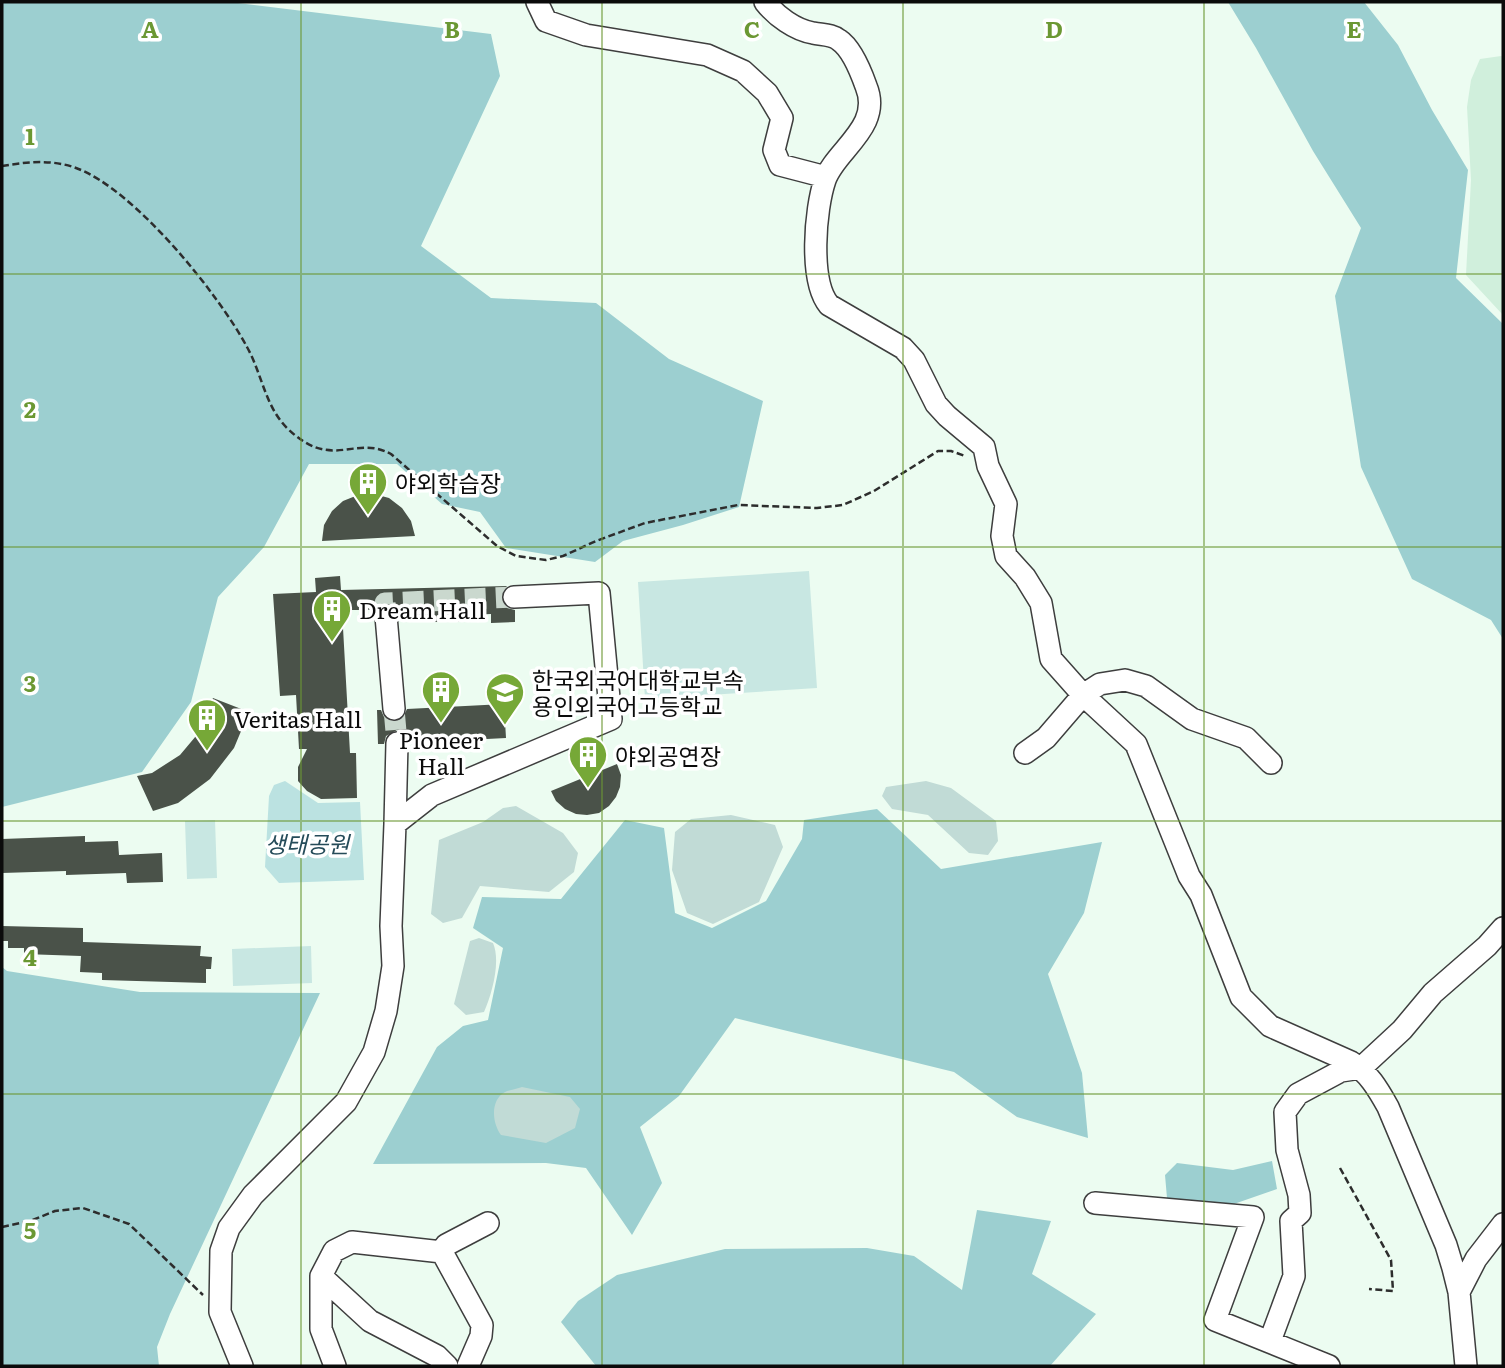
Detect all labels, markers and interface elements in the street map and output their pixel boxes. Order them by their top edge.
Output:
text: A [141,11,159,45]
text: B [444,11,460,45]
text: C [744,11,760,45]
text: D [1045,11,1063,45]
text: E [1346,11,1362,45]
text: 1 [25,118,35,152]
text: 2 [24,391,36,425]
building icon: 야외학습장 [347,461,389,516]
place label: 야외학습장 [395,465,501,499]
building icon: Dream Hall [311,588,353,643]
place label: Dream Hall [359,592,486,626]
place label: 한국외국어대학교부속 용인외국어고등학교 [532,662,744,722]
text: 3 [24,665,36,699]
building icon: Pioneer Hall [420,669,462,724]
school or university icon: 한국외국어대학교부속 용인외국어고등학교 [484,671,526,726]
building icon: Veritas Hall [186,697,228,752]
place label: Veritas Hall [234,701,362,735]
place label: Pioneer Hall [399,722,483,782]
building icon: 야외공연장 [567,734,609,789]
place label: 야외공연장 [615,738,721,772]
park label: 생태공원 [265,826,351,860]
text: 4 [23,939,37,973]
text: 5 [24,1212,36,1246]

